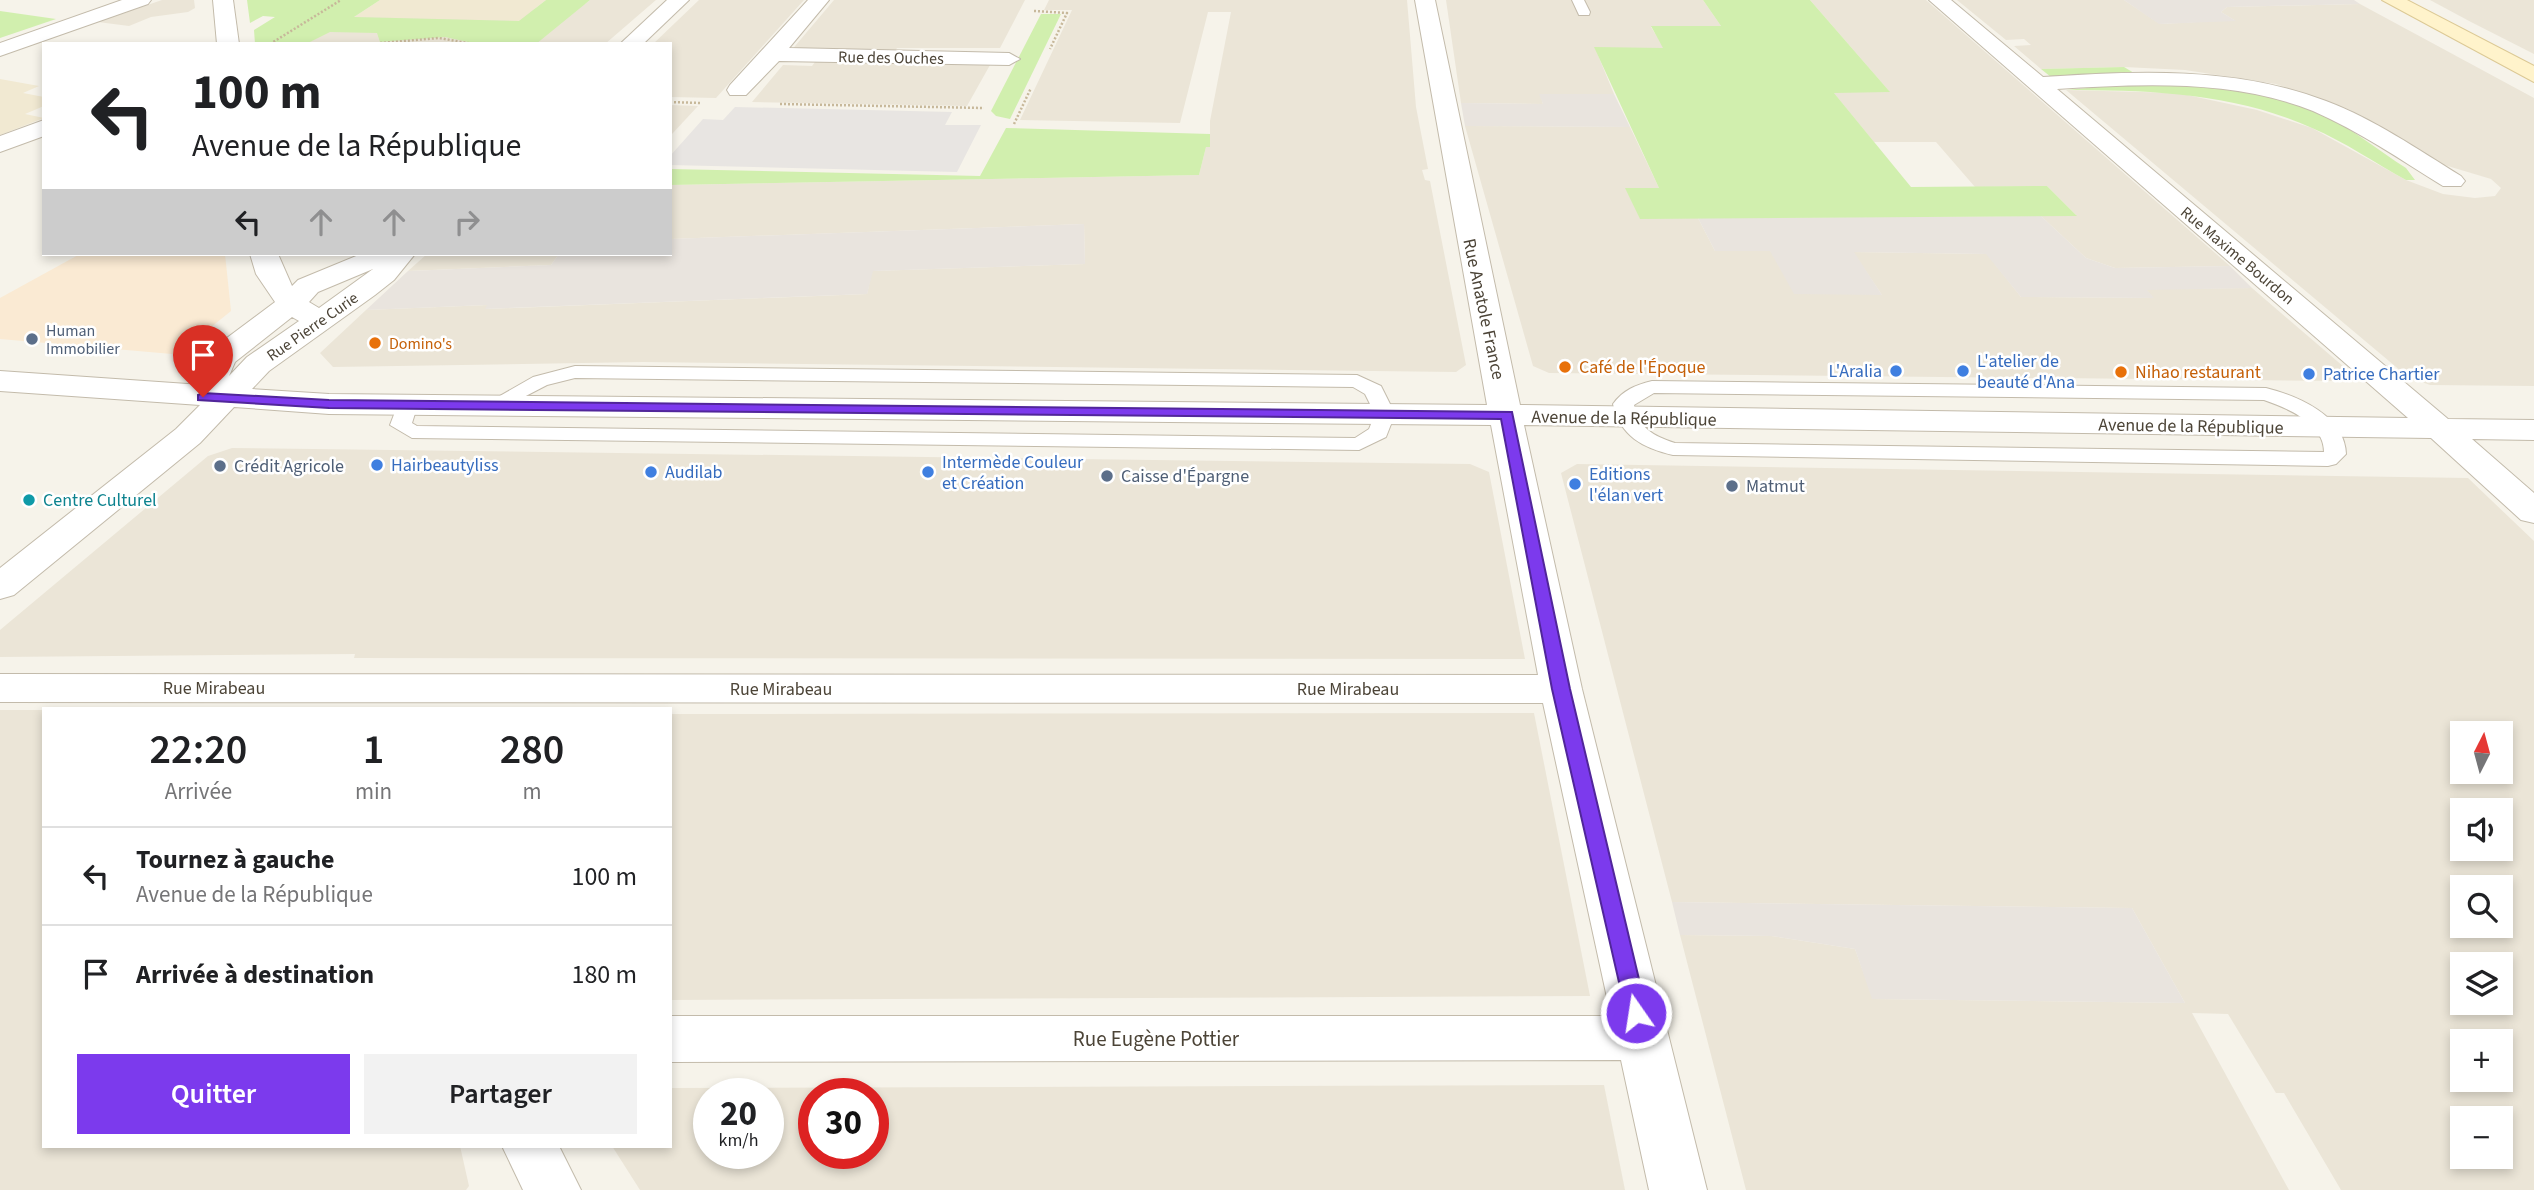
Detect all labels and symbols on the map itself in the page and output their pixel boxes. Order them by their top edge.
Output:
street label: Rue des Ouches [838,46,944,70]
street label: Rue Maxime Bourdon [2176,202,2299,310]
street label: Rue Anatole France [1456,236,1511,382]
street label: Rue Pierre Curie [262,287,363,367]
place label: Human Immobilier [46,320,120,360]
pin [173,325,233,397]
marker: Human Immobilier [24,331,40,347]
place label: Domino's [389,333,452,355]
marker: Domino's [367,335,383,351]
place label: L'atelier de beauté d'Ana [1977,349,2075,395]
place label: Café de l'Époque [1579,355,1706,380]
marker: Café de l'Époque [1557,359,1573,375]
place label: L'Aralia [1829,359,1882,384]
place label: Nihao restaurant [2135,360,2261,385]
place label: Patrice Chartier [2323,362,2440,387]
marker: L'Aralia [1888,363,1904,379]
marker: L'atelier de beauté d'Ana [1955,363,1971,379]
marker: Nihao restaurant [2113,364,2129,380]
marker: Patrice Chartier [2301,366,2317,382]
street label: Avenue de la République [1531,404,1717,433]
street label: Avenue de la République [2098,412,2284,441]
place label: Intermède Couleur et Création [942,450,1084,496]
place label: Hairbeautyliss [391,453,499,478]
place label: Crédit Agricole [234,454,344,479]
marker: Hairbeautyliss [369,457,385,473]
marker: Crédit Agricole [212,458,228,474]
place label: Audilab [665,460,723,485]
place label: Editions l'élan vert [1589,462,1663,508]
marker: Audilab [643,464,659,480]
marker: Intermède Couleur et Création [920,464,936,480]
place label: Caisse d'Épargne [1121,464,1249,489]
marker: Caisse d'Épargne [1099,468,1115,484]
place label: Matmut [1746,474,1805,499]
marker: Editions l'élan vert [1567,476,1583,492]
marker: Matmut [1724,478,1740,494]
place label: Centre Culturel [43,488,157,513]
marker: Centre Culturel [21,492,37,508]
street label: Rue Mirabeau [163,676,265,701]
street label: Rue Mirabeau [730,677,832,702]
street label: Rue Mirabeau [1297,677,1399,702]
north arrow [2450,721,2513,784]
position arrow [1599,976,1673,1050]
street label: Rue Eugène Pottier [1073,1024,1240,1054]
speed limit sign: 30 [798,1078,889,1169]

